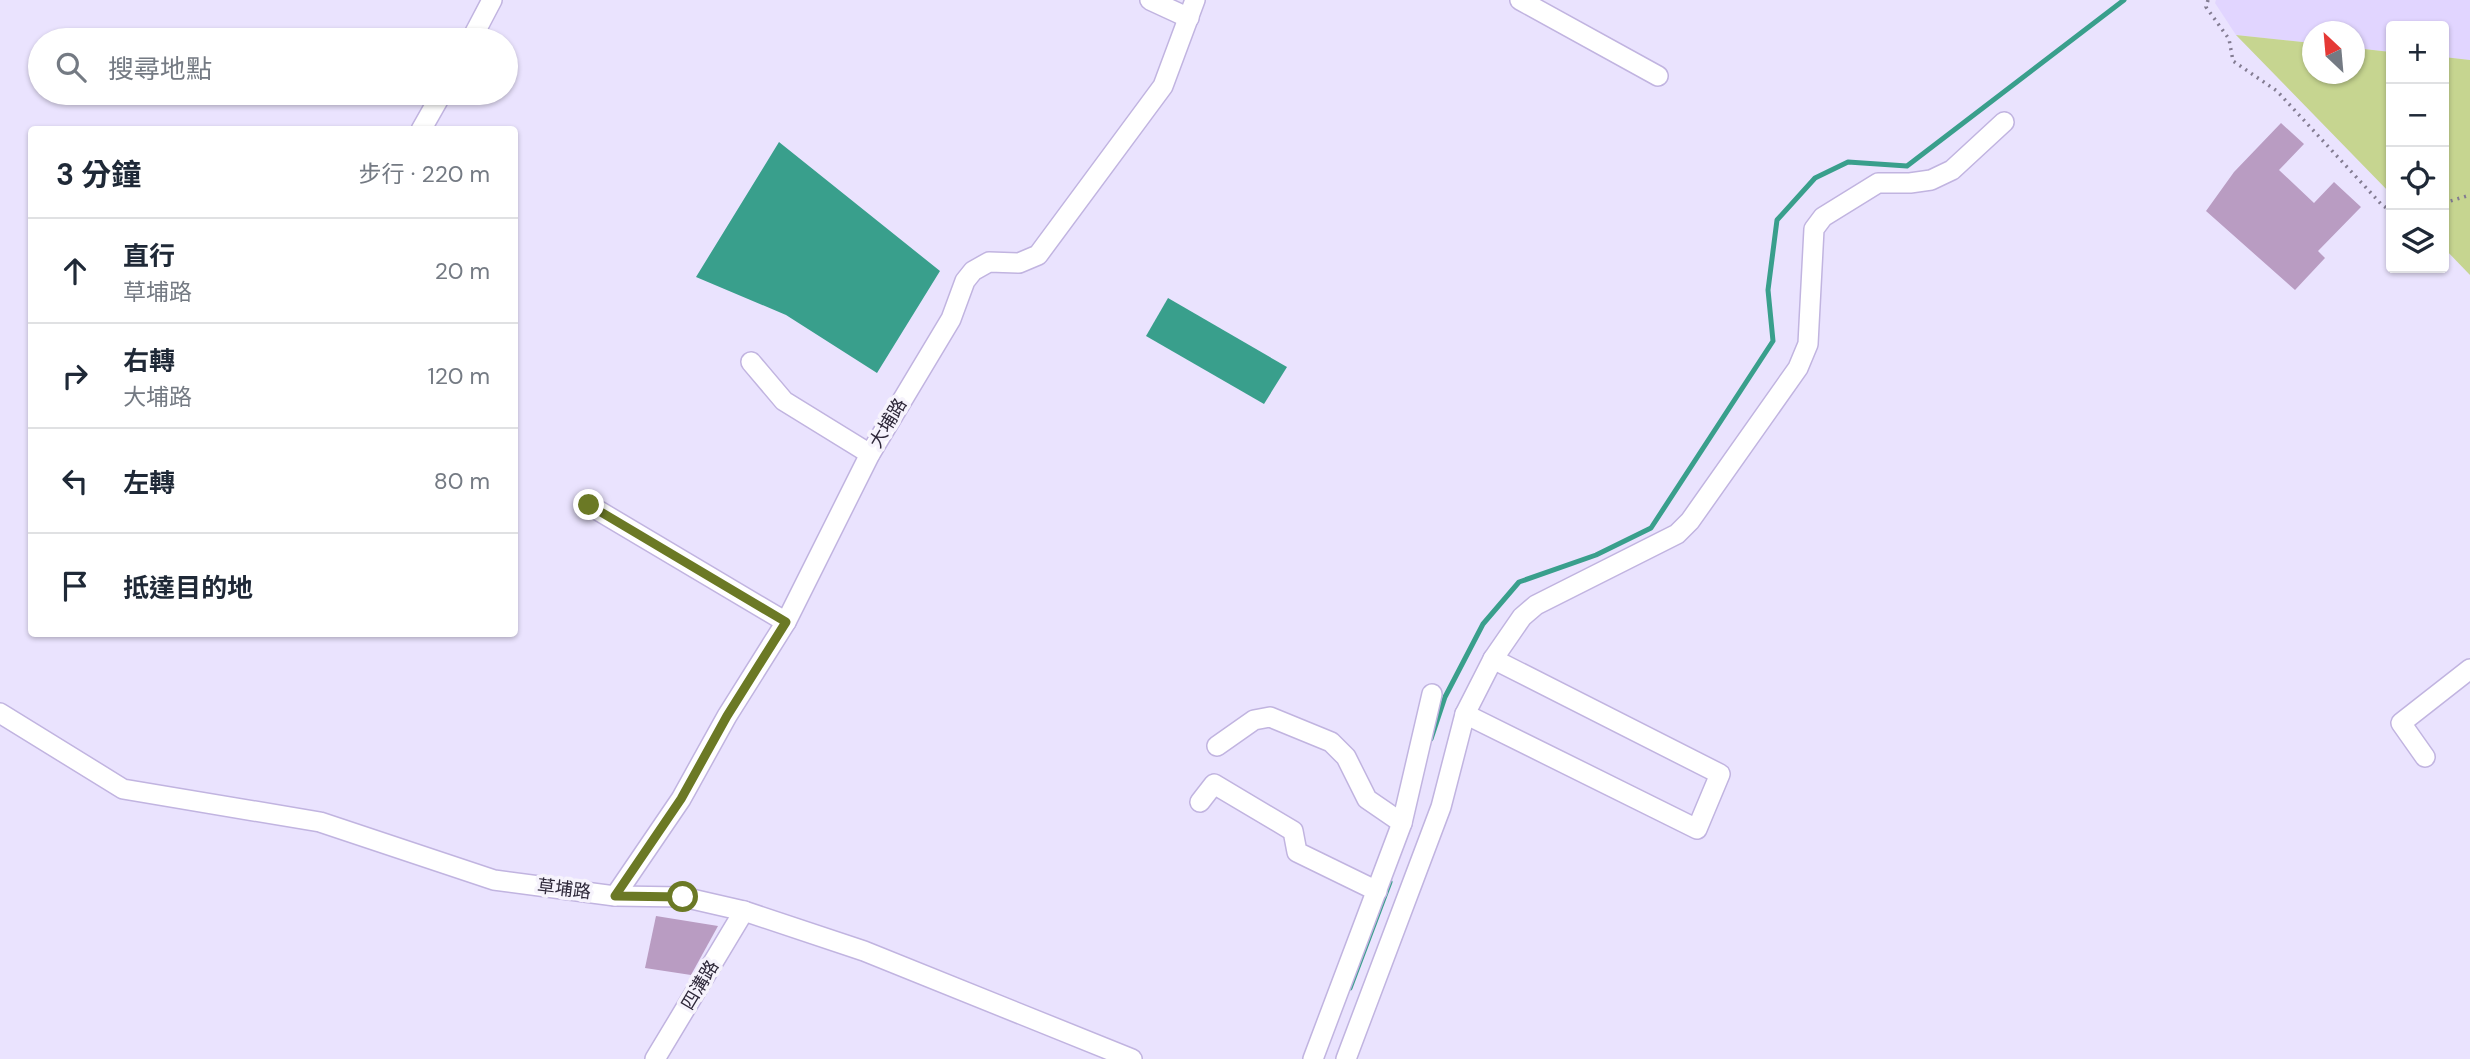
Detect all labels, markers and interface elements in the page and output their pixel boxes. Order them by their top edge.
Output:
north arrow [2302,21,2365,84]
map controls [2386,21,2449,273]
button: + [2386,21,2449,84]
search box [28,28,518,105]
icon: search [52,48,90,86]
text: 搜尋地點 [108,52,212,86]
button: − [2386,84,2449,147]
button: locate [2386,147,2449,210]
text: 3 分鐘 [56,155,141,194]
text: 步行 · 220 m [359,159,490,189]
button: layers [2386,210,2449,273]
text: 直行 [123,239,175,273]
icon: ahead [56,252,94,290]
text: 20 m [435,256,490,286]
text: 草埔路 [123,277,192,307]
text: 右轉 [123,344,175,378]
icon: right [56,357,94,395]
text: 120 m [427,361,490,391]
text: 大埔路 [123,382,192,412]
street label: 大埔路 [864,394,912,452]
icon: left [56,462,94,500]
text: 左轉 [123,466,175,500]
text: 80 m [434,466,490,496]
route end [573,489,604,520]
icon: arrive [56,567,94,605]
text: 抵達目的地 [123,571,253,605]
street label: 草埔路 [536,874,592,904]
route start [667,881,698,912]
street label: 四溝路 [676,956,724,1014]

